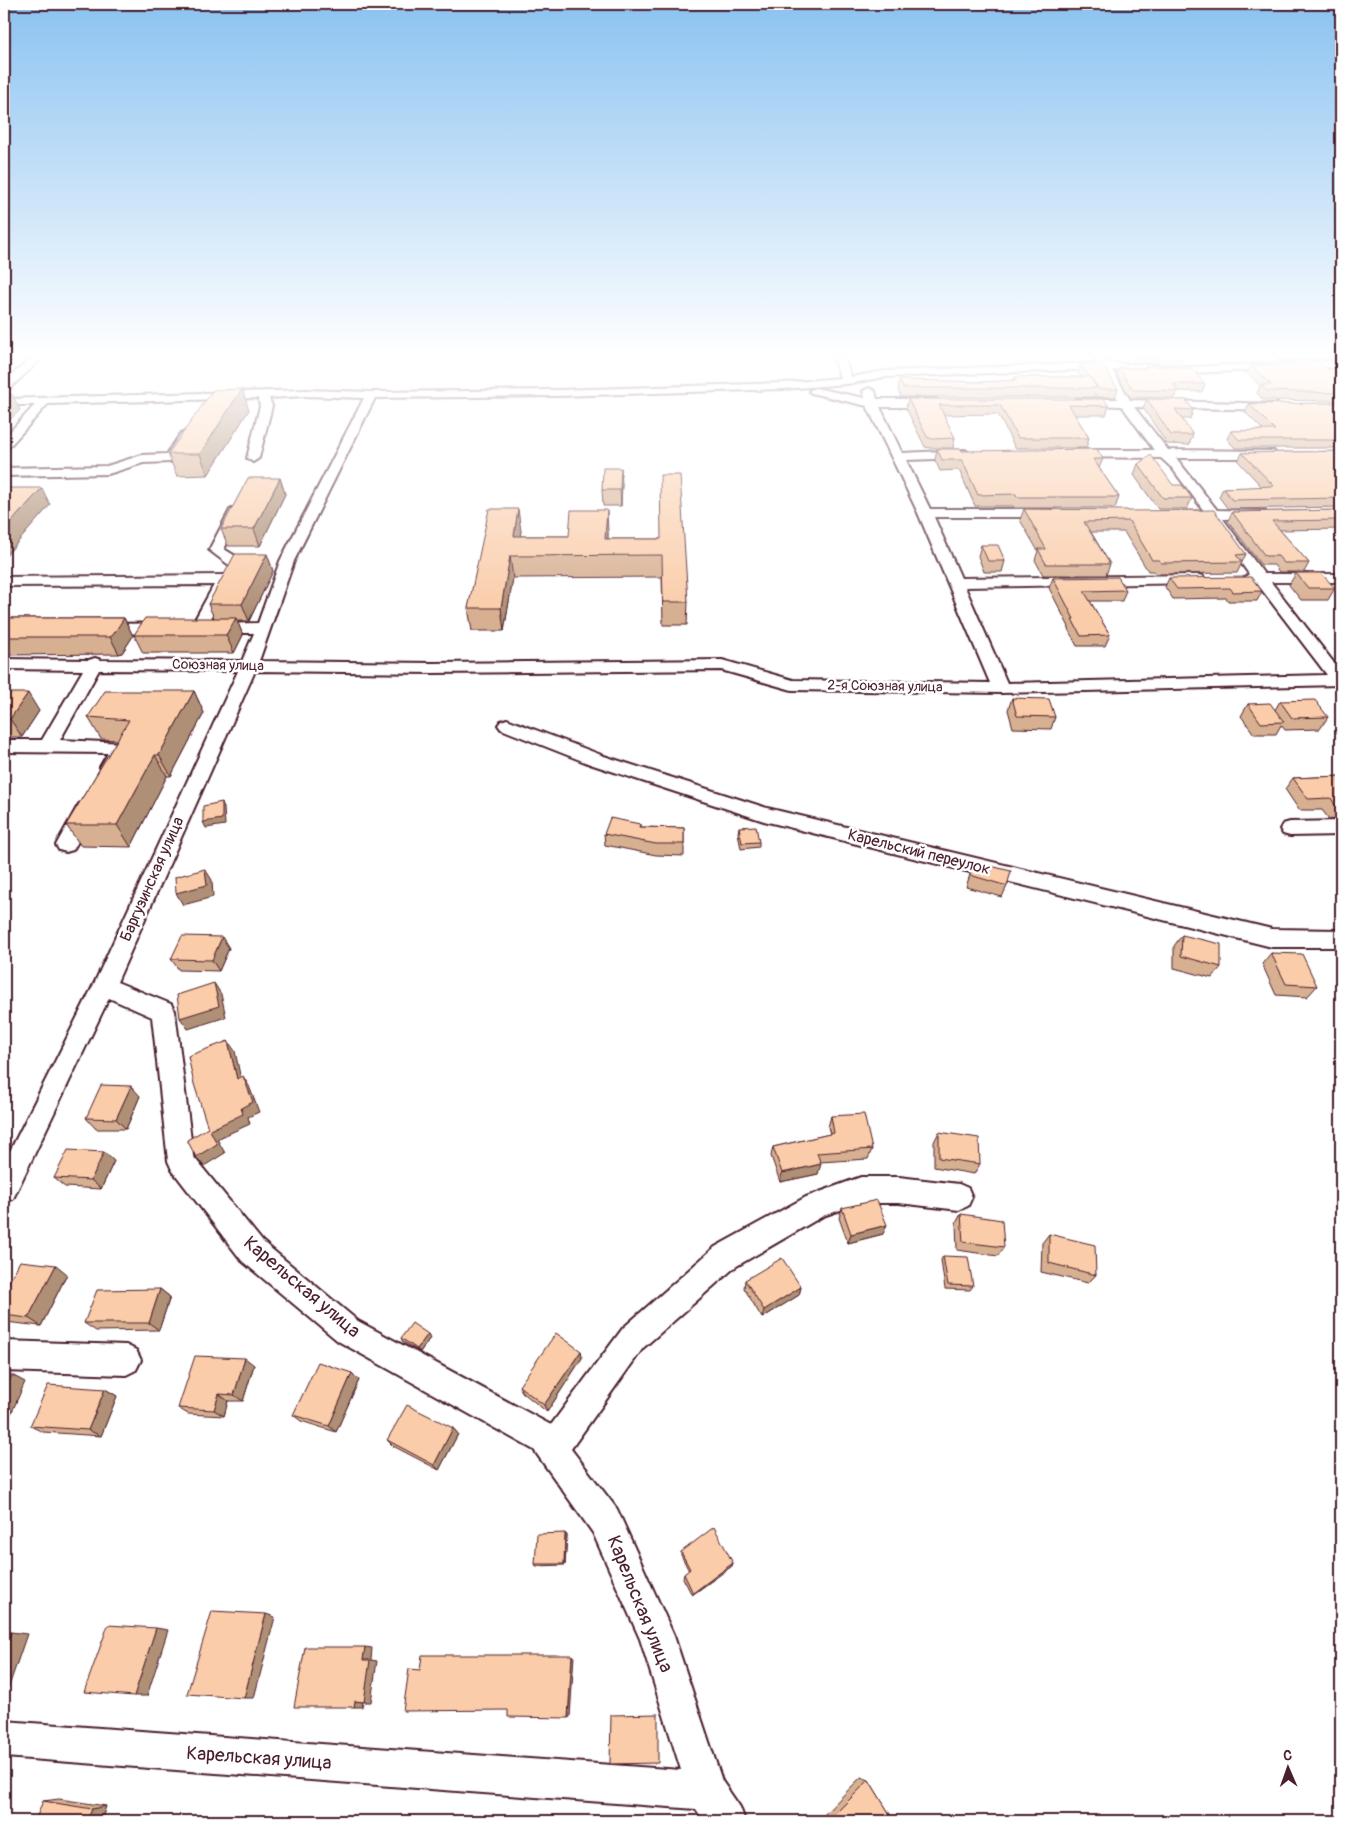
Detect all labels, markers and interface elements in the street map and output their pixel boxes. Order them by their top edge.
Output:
street label: Союзная улица [172,656,264,674]
street label: 2-я Союзная улица [827,676,943,696]
street label: Баргузинская улица [116,814,188,944]
street label: Карельский переулок [846,825,992,879]
street label: Карельская улица [239,1231,366,1343]
street label: Карельская улица [602,1532,678,1676]
street label: Карельская улица [186,1741,333,1775]
north arrow [1262,1742,1312,1792]
text: С [1283,1747,1293,1764]

